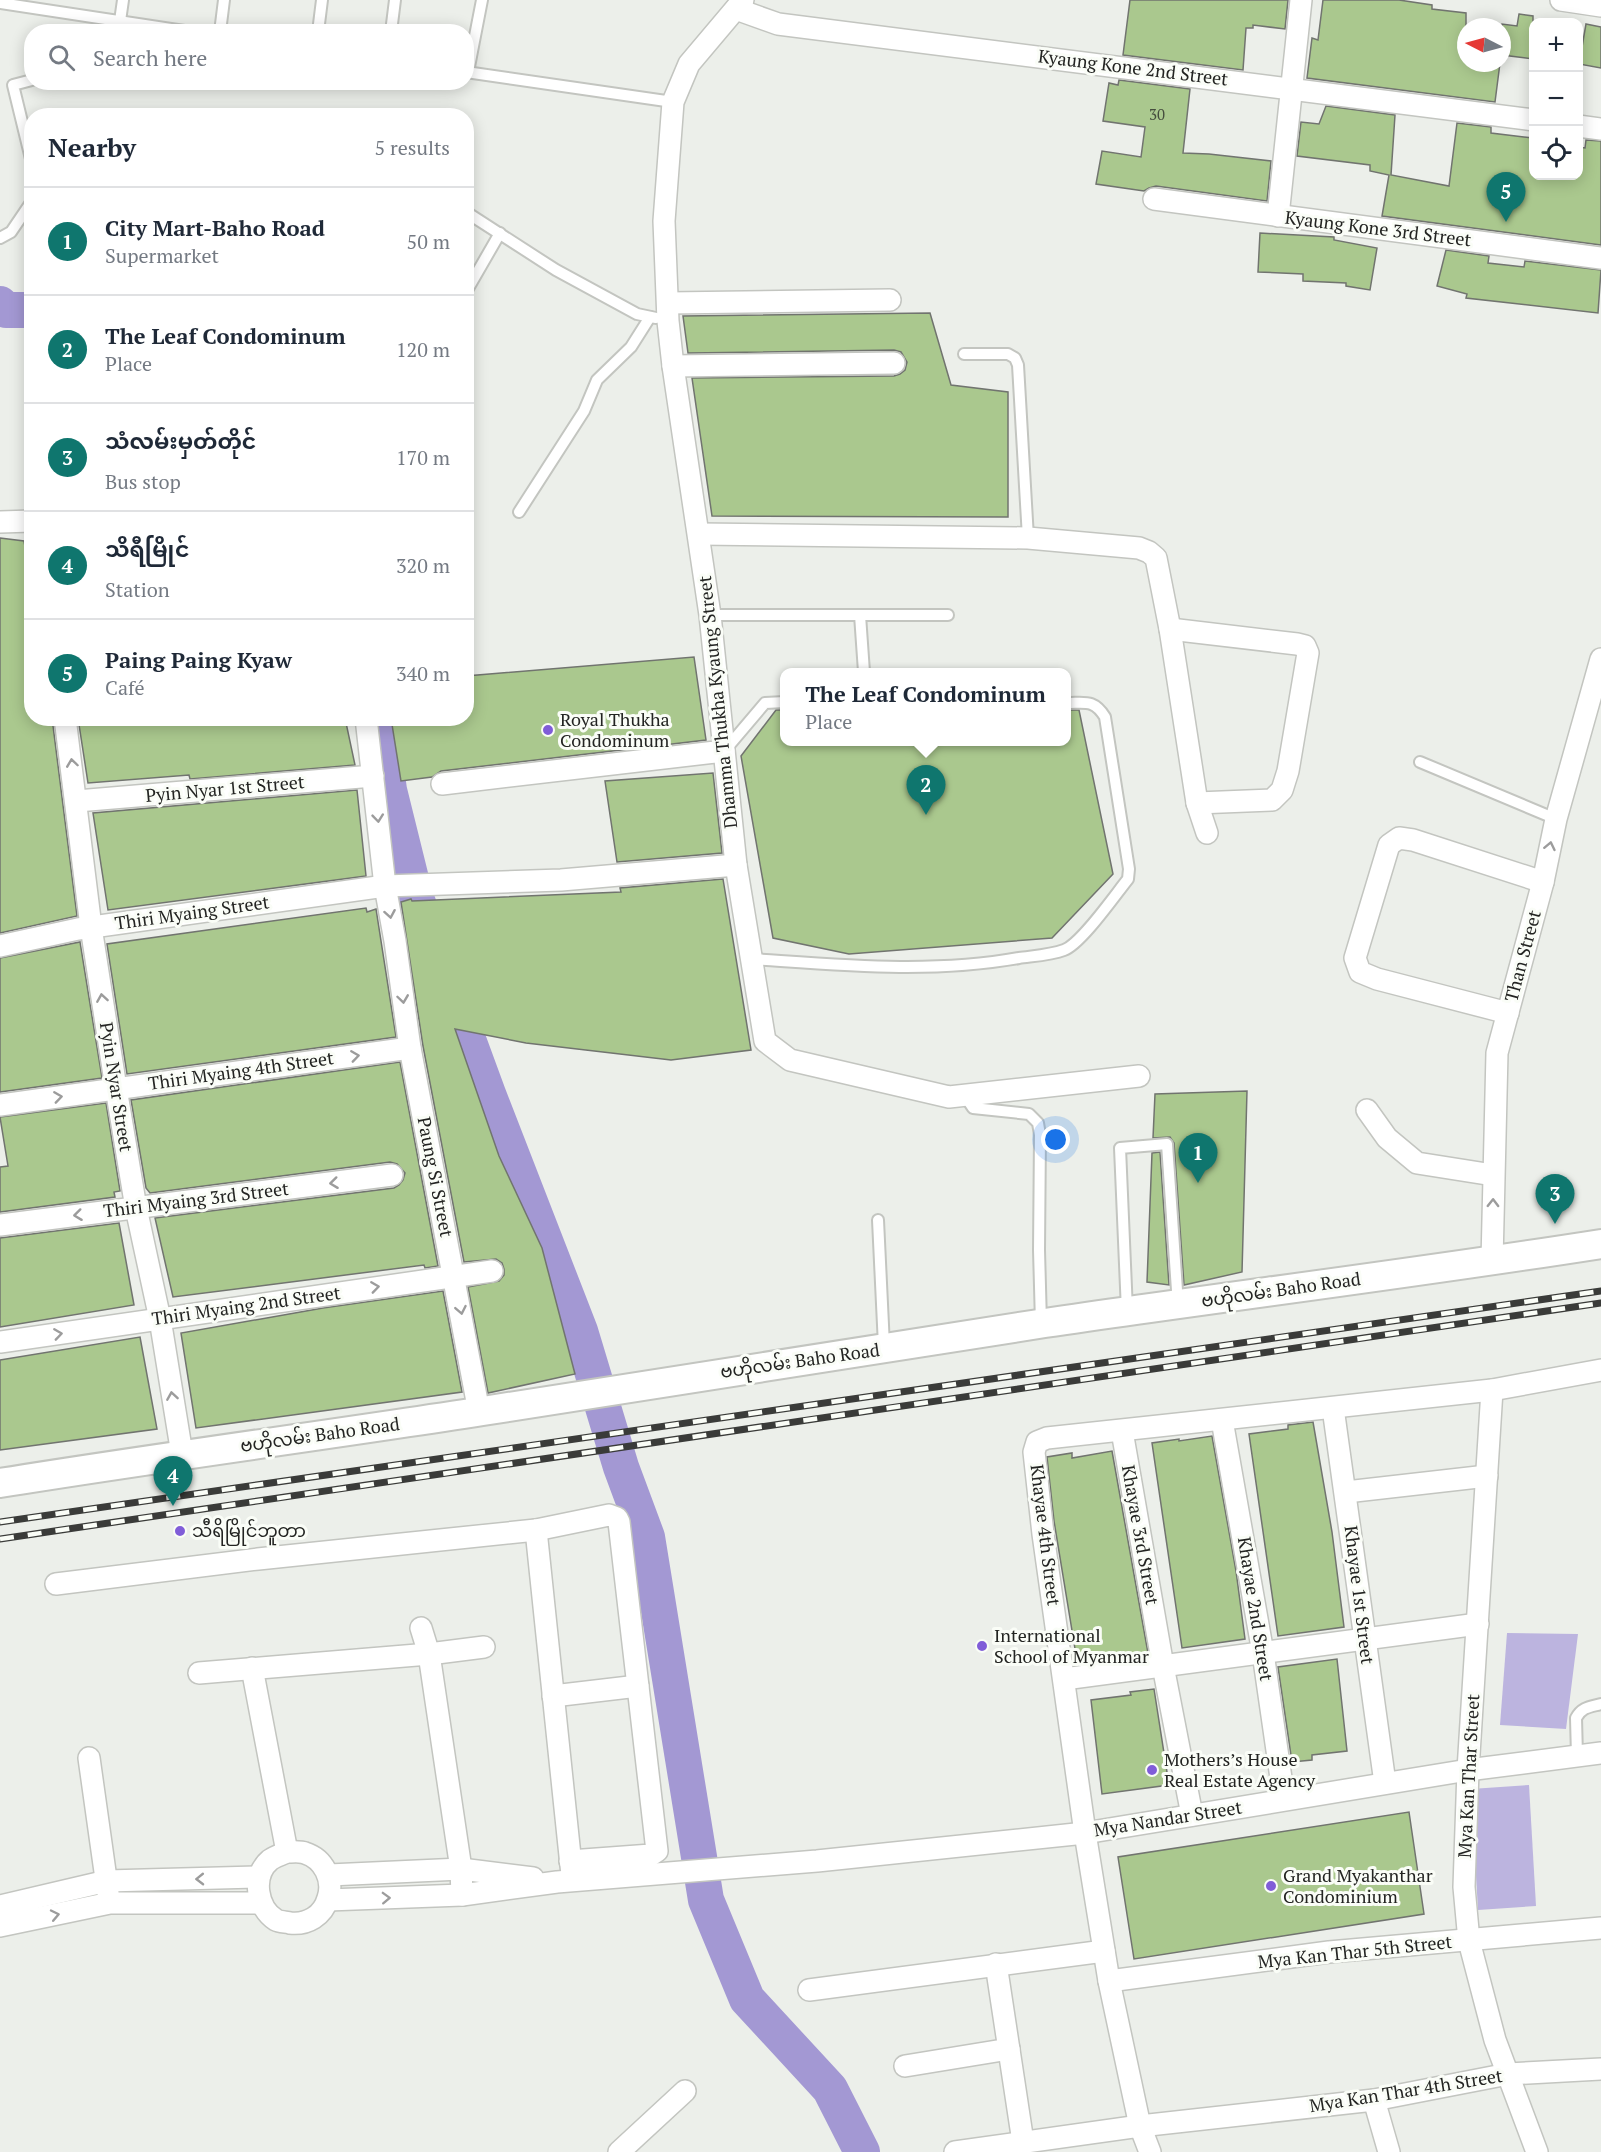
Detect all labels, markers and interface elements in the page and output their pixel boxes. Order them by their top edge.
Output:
north arrow [1457,18,1511,72]
map controls [1529,18,1583,180]
button: + [1529,18,1583,72]
search box [24,24,474,90]
icon: search [45,41,78,74]
text: Search here [93,43,207,72]
street label: Kyaung Kone 2nd Street [1037,43,1230,91]
button: − [1529,72,1583,126]
house number: 30 [1149,104,1165,124]
button: locate [1529,126,1583,180]
text: Nearby [48,130,136,164]
text: 5 results [375,134,450,161]
pin: 5 [1486,172,1526,222]
street label: Kyaung Kone 3rd Street [1284,205,1473,251]
text: City Mart-Baho Road [105,213,325,242]
text: 1 [62,228,73,255]
text: 50 m [407,228,450,255]
text: Supermarket [105,242,219,269]
text: The Leaf Condominum [105,321,346,350]
text: 2 [62,336,73,363]
text: 120 m [396,336,450,363]
text: Place [105,350,152,377]
text: သံလမ်းမှတ်တိုင် [105,426,256,455]
text: 3 [62,444,73,471]
text: 170 m [396,444,450,471]
text: Bus stop [105,468,181,495]
text: သိရီမြိုင် [105,534,189,563]
text: 4 [62,552,73,579]
text: 320 m [396,552,450,579]
street label: Dhamma Thukha Kyaung Street [692,574,742,830]
text: Station [105,576,170,603]
text: Paing Paing Kyaw [105,645,292,674]
text: 5 [62,660,73,687]
text: 340 m [396,660,450,687]
popup [780,668,1071,746]
text: Café [105,674,145,701]
text: The Leaf Condominum [805,679,1046,708]
place label: Royal Thukha Condominum [560,707,670,752]
text: Place [805,708,852,735]
marker: Royal Thukha Condominum [541,723,555,737]
one-way arrow [66,758,79,767]
pin: 2 [906,766,946,815]
street label: Pyin Nyar 1st Street [144,769,306,807]
one-way arrow [371,814,384,823]
one-way arrow [1543,842,1556,852]
street label: Thiri Myaing Street [113,889,271,935]
street label: Than Street [1498,907,1546,1004]
one-way arrow [384,909,396,919]
one-way arrow [96,993,108,1002]
one-way arrow [397,995,409,1004]
street label: Pyin Nyar Street [95,1020,139,1154]
street label: Thiri Myaing 4th Street [147,1045,335,1095]
one-way arrow [351,1050,360,1062]
one-way arrow [53,1091,63,1103]
street label: Paung Si Street [413,1115,459,1239]
your location [1041,1125,1070,1154]
pin: 1 [1178,1134,1218,1183]
pin: 3 [1536,1174,1574,1224]
street label: Thiri Myaing 3rd Street [102,1176,290,1222]
one-way arrow [329,1176,338,1189]
one-way arrow [1486,1198,1499,1207]
one-way arrow [73,1209,82,1221]
street label: ဗဟိုလမ်း Baho Road [1200,1265,1363,1316]
street label: Thiri Myaing 2nd Street [150,1280,342,1330]
one-way arrow [371,1282,380,1294]
one-way arrow [454,1304,467,1314]
one-way arrow [53,1328,62,1340]
street label: ဗဟိုလမ်း Baho Road [719,1336,882,1387]
one-way arrow [167,1392,179,1401]
street label: ဗဟိုလမ်း Baho Road [239,1410,402,1461]
pin: 4 [154,1456,192,1506]
street label: Khayae 4th Street [1025,1463,1067,1607]
street label: Khayae 3rd Street [1117,1463,1165,1607]
place label: သီရိမြိုင်ဘူတာ [192,1517,306,1546]
marker: သီရိမြိုင်ဘူတာ [173,1524,187,1538]
street label: Khayae 1st Street [1340,1524,1380,1666]
street label: Khayae 2nd Street [1233,1535,1279,1683]
place label: International School of Myanmar [994,1623,1149,1668]
marker: International School of Myanmar [975,1639,989,1653]
street label: Mya Kan Thar Street [1452,1693,1484,1858]
place label: Mothers’s House Real Estate Agency [1164,1747,1316,1792]
marker: Mothers’s House Real Estate Agency [1145,1763,1159,1777]
street label: Mya Nandar Street [1092,1794,1244,1842]
place label: Grand Myakanthar Condominium [1283,1863,1433,1908]
one-way arrow [196,1872,205,1885]
marker: Grand Myakanthar Condominium [1264,1879,1278,1893]
one-way arrow [382,1891,391,1904]
one-way arrow [49,1909,59,1922]
street label: Mya Kan Thar 5th Street [1257,1929,1454,1973]
street label: Mya Kan Thar 4th Street [1308,2063,1504,2117]

